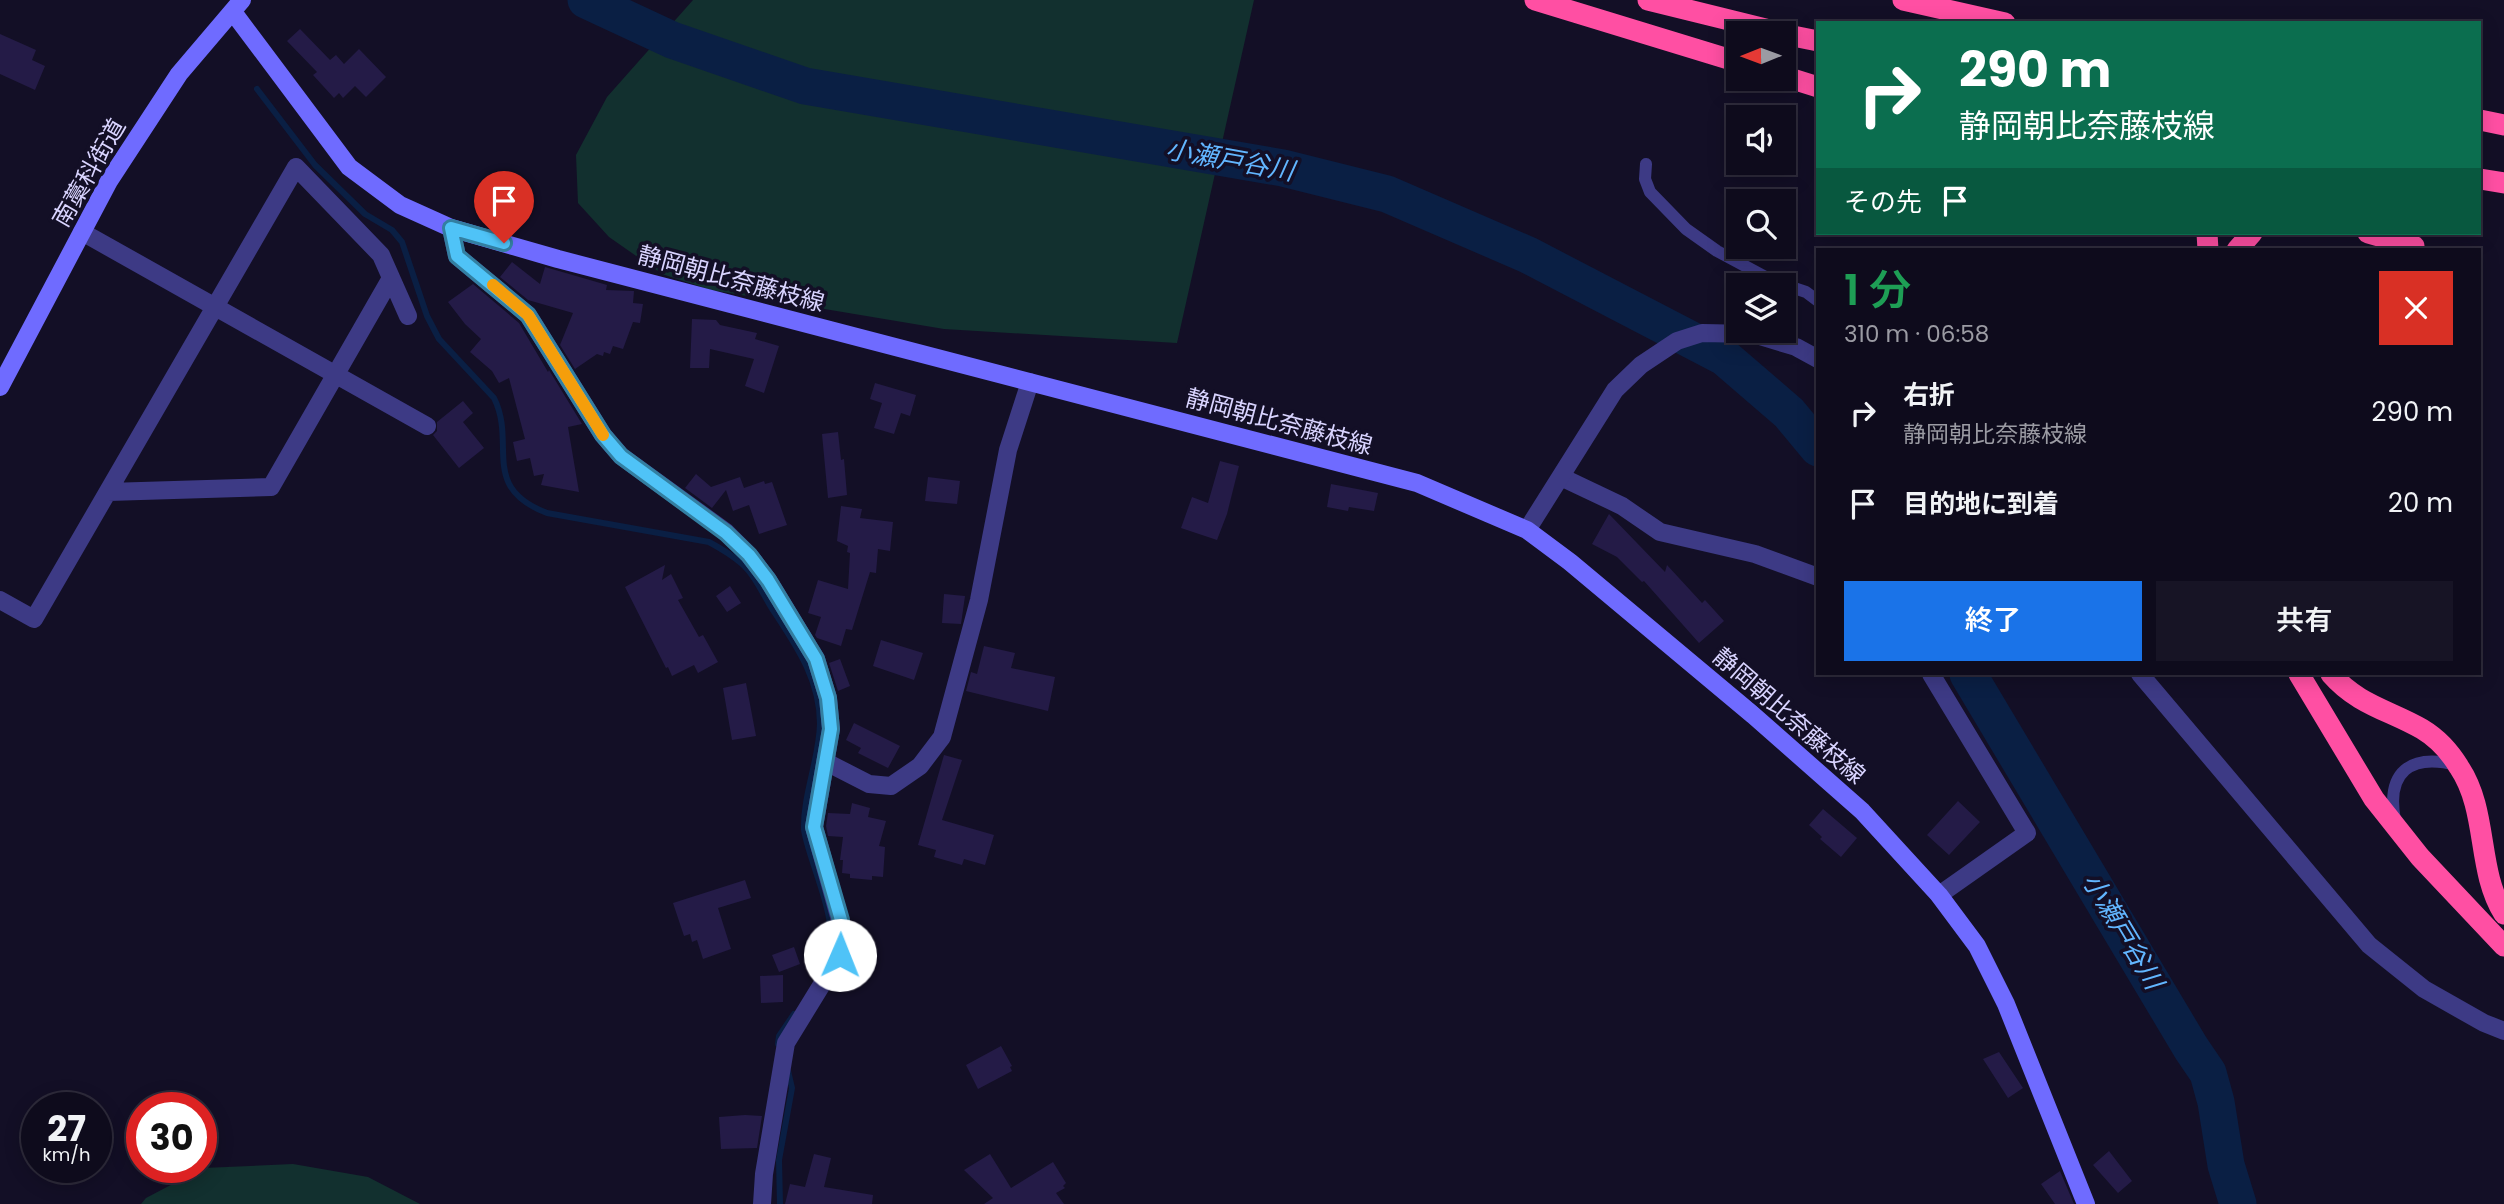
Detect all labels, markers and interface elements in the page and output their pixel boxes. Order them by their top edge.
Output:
north arrow [1726,21,1796,91]
map controls [1726,21,1796,343]
text: 290 m [1959,36,2111,104]
icon: right [1844,49,1935,140]
text: 静岡朝比奈藤枝線 [1959,103,2215,148]
button: sound [1726,105,1796,175]
street label: 南藁科街道 [44,113,133,233]
water label: 小瀬戸谷川 [1163,131,1300,190]
pin [474,171,534,243]
icon: arrive [485,182,523,220]
icon: arrive [1936,182,1974,220]
text: その先 [1844,184,1922,220]
button: search [1726,189,1796,259]
street label: 静岡朝比奈藤枝線 [634,238,828,319]
text: 1 分 [1844,261,1911,320]
button: close [2379,271,2453,345]
button: layers [1726,273,1796,343]
text: 310 m · 06:58 [1844,318,1989,350]
text: 右折 [1903,377,1955,413]
street label: 静岡朝比奈藤枝線 [1182,381,1376,462]
icon: right [1844,394,1882,432]
text: 290 m [2372,394,2453,430]
text: 静岡朝比奈藤枝線 [1903,418,2087,450]
icon: arrive [1844,485,1882,523]
text: 20 m [2388,485,2453,521]
text: 目的地に到着 [1903,486,2059,522]
button: 終了 [1844,581,2142,661]
button: 共有 [2156,581,2453,661]
street label: 静岡朝比奈藤枝線 [1706,640,1873,791]
water label: 小瀬戸谷川 [2074,866,2173,999]
position arrow [803,918,877,992]
speed limit sign: 30 [126,1092,217,1183]
text: 27 [47,1104,86,1153]
text: km/h [43,1142,90,1167]

